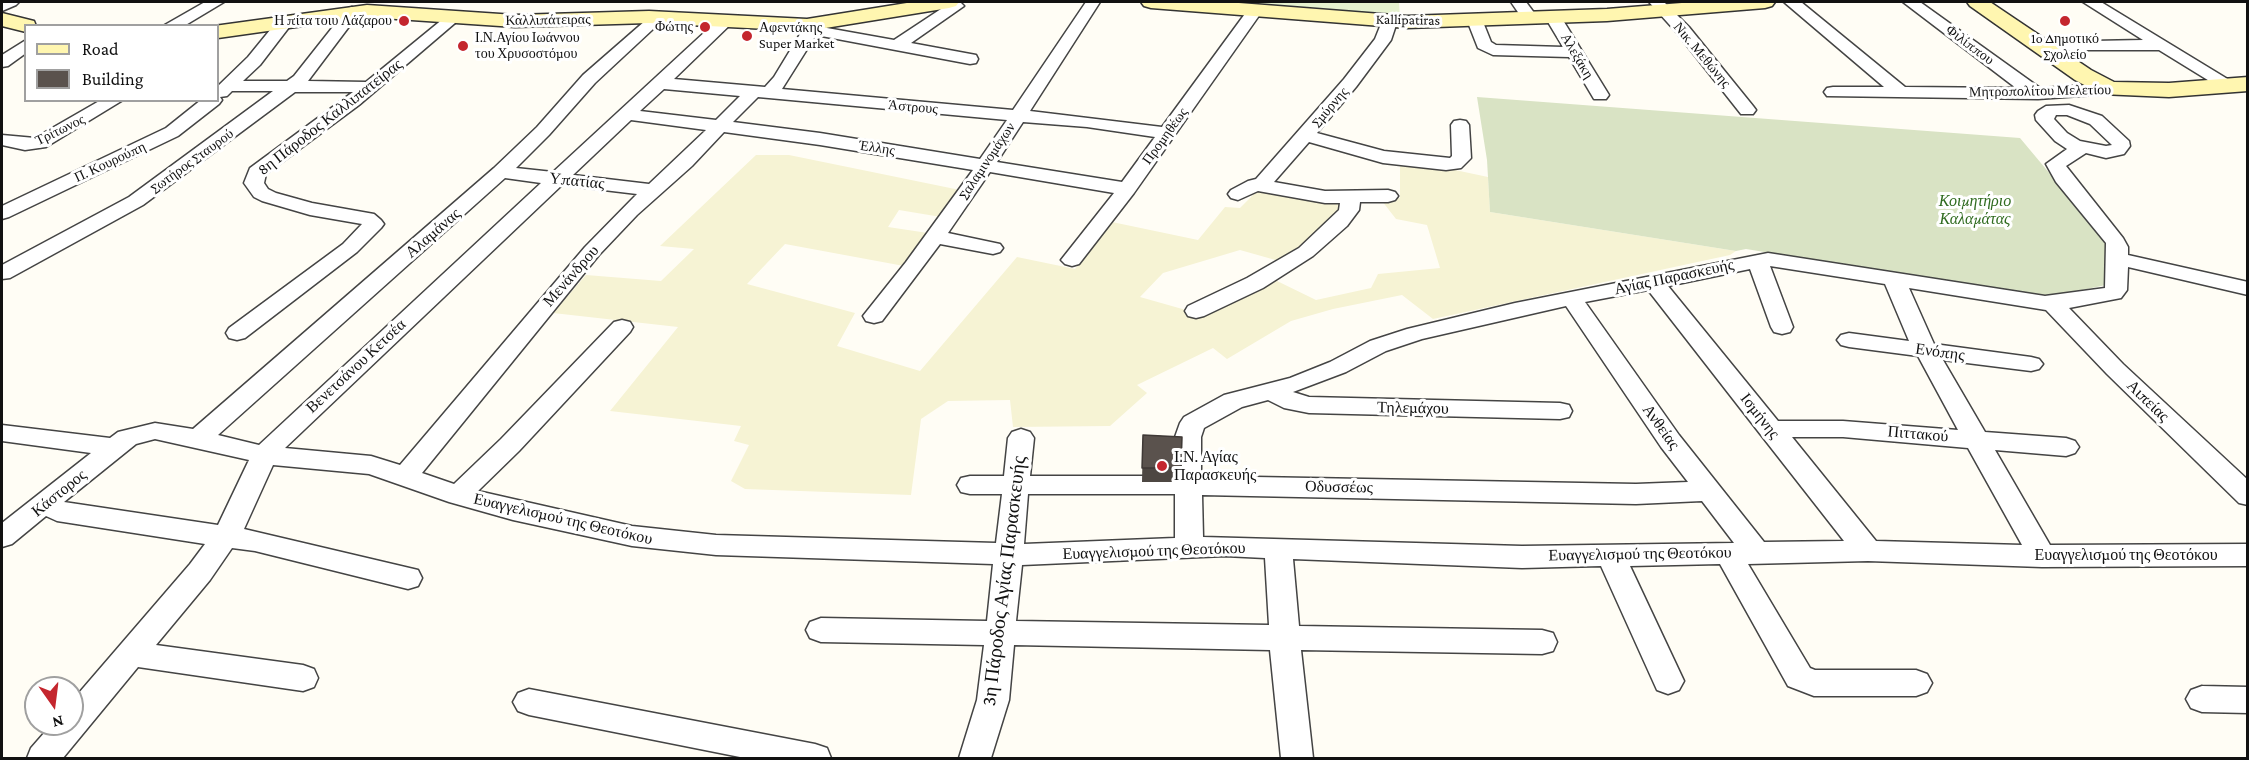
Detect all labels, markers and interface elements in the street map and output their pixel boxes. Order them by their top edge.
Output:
street label: Καλλιπάτειρας [505,11,591,29]
street label: Kallipatiras [1376,11,1440,29]
place label: Η πίτα τοιυ Λάζαρου [274,13,392,29]
marker: Η πίτα τοιυ Λάζαρου [397,14,411,28]
marker: 1o Δημοτικό Σχολείο [2058,14,2072,28]
place label: Φώτης [655,19,693,35]
street label: Νικ. Μεθώνης [1670,19,1734,91]
marker: Φώτης [698,20,712,34]
place label: Αφεντάκης Super Market [759,20,834,52]
street label: Φιλίππου [1943,21,1997,69]
legend [24,24,219,102]
marker: Αφεντάκης Super Market [740,29,754,43]
place label: Ι.Ν.Αγίου Ιωάννου του Χρυσοστόμου [475,30,580,62]
street label: Αλεξάκη [1557,30,1597,82]
place label: 1o Δημοτικό Σχολείο [2031,31,2099,63]
text: Road [82,39,119,59]
marker: Ι.Ν.Αγίου Ιωάννου του Χρυσοστόμου [456,39,470,53]
street label: 8η Πάροδος Καλλιπατείρας [254,55,406,179]
text: Building [82,69,143,89]
street label: Μητροπολίτου Μελετίου [1969,81,2111,101]
street label: Σμύρνης [1308,84,1352,130]
street label: Άστρους [887,96,939,118]
street label: Προμηθέως [1139,104,1191,168]
street label: Τρίτωνος [32,111,88,149]
street label: Σαλαμινομάχων [955,119,1019,203]
street label: Σωτήρος Σταυρού [147,125,237,197]
street label: Έλλης [858,137,896,159]
street label: Π. Κουρούπη [72,138,148,186]
street label: Υπατίας [548,169,606,193]
park label: Κοιμητήριο Καλαμάτας [1939,191,2011,229]
street label: Αλαμάνας [402,204,464,262]
street label: Μενάνδρου [539,241,603,311]
street label: Αγίας Παρασκευής [1612,255,1736,299]
street label: Βενετσάνου Κετσέα [302,315,410,417]
street label: Ενόπης [1914,339,1966,365]
street label: Αιπείας [2123,376,2173,426]
street label: Ισμήνης [1736,389,1784,443]
street label: Τηλεμάχου [1377,398,1449,418]
street label: Ανθείας [1638,401,1684,453]
street label: Πιττακού [1887,422,1949,446]
place label: Ι.Ν. Αγίας Παρασκευής [1174,447,1256,485]
street label: 3η Πάροδος Αγίας Παρασκευής [977,454,1031,708]
marker: Ι.Ν. Αγίας Παρασκευής [1155,459,1169,473]
street label: Κάστορος [28,465,90,521]
street label: Οδυσσέως [1305,477,1373,497]
street label: Ευαγγελισμού της Θεοτόκου [472,489,654,549]
street label: Ευαγγελισμού της Θεοτόκου [1062,538,1246,564]
street label: Ευαγγελισμού της Θεοτόκου [1548,543,1732,565]
street label: Ευαγγελισμού της Θεοτόκου [2034,545,2218,565]
north arrow [24,676,84,736]
text: N [51,712,65,732]

